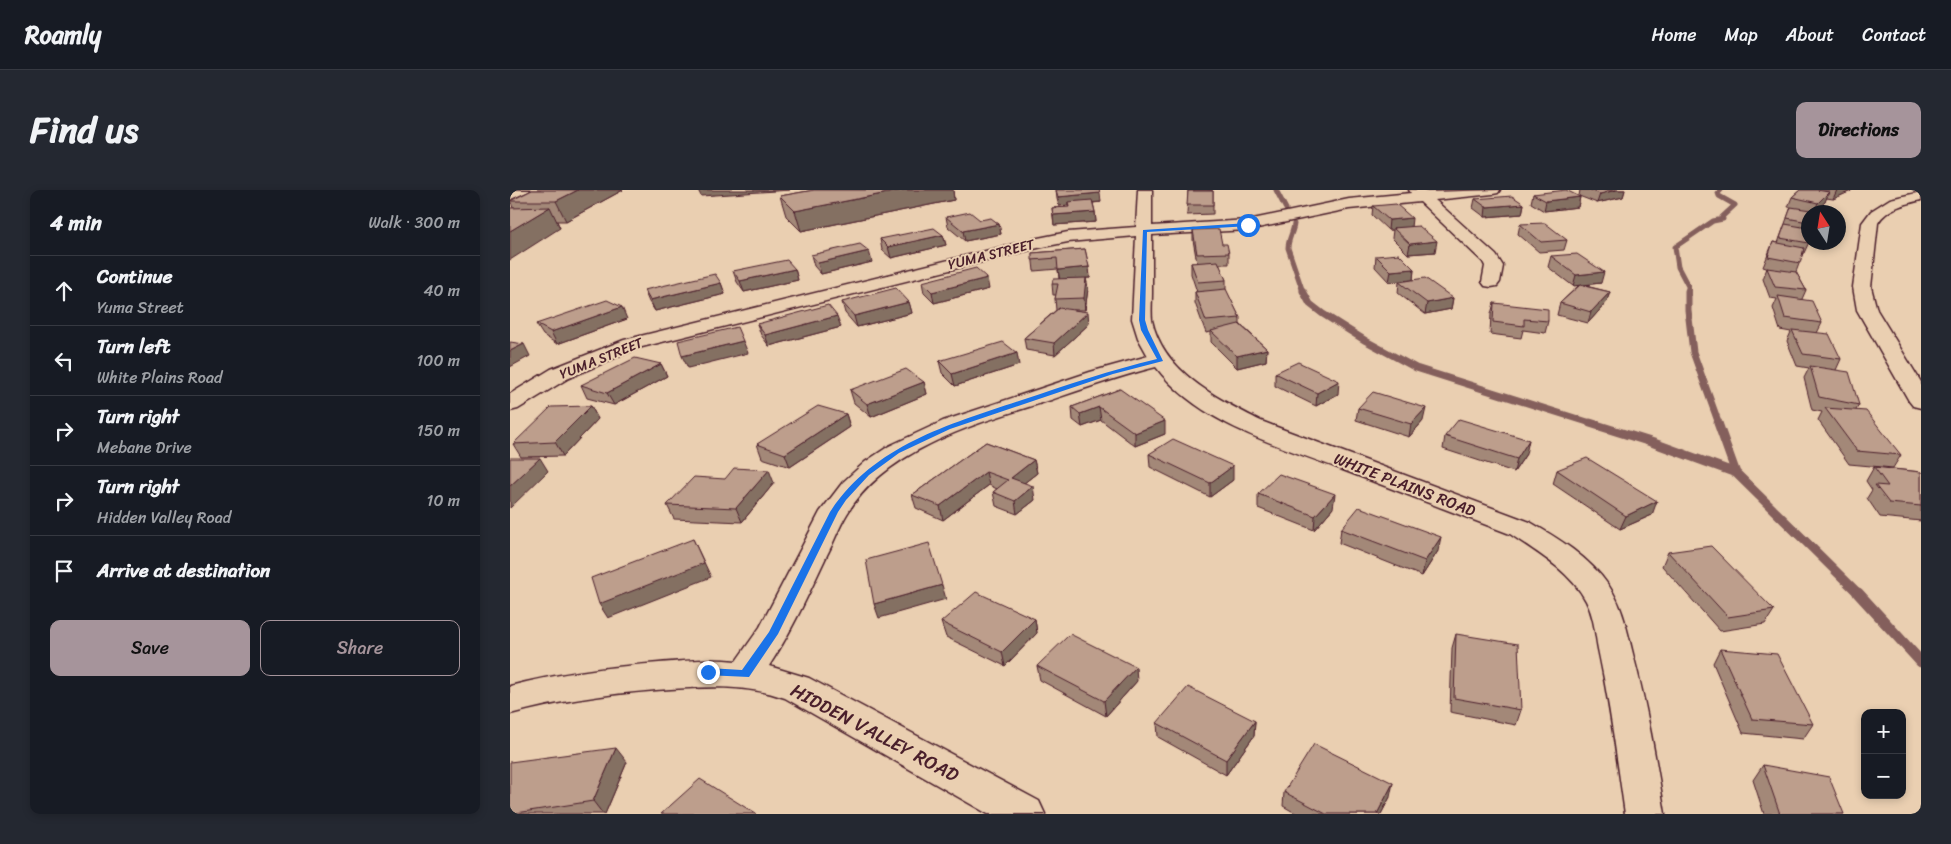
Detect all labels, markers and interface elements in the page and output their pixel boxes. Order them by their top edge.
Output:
text: Roamly [25,14,101,56]
text: Home [1652,19,1697,51]
text: Map [1725,19,1758,51]
text: About [1786,19,1834,51]
text: Contact [1862,19,1926,51]
text: Find us [30,99,138,161]
button: Directions [1796,102,1921,158]
text: 4 min [50,204,102,242]
north arrow [1801,205,1846,250]
text: Walk · 300 m [369,208,460,237]
route start [1237,214,1260,237]
street label: YUMA STREET [945,231,1038,277]
text: Continue [97,260,173,293]
text: 40 m [423,276,460,305]
icon: ahead [50,277,78,305]
text: Yuma Street [97,293,184,322]
text: Turn left [97,330,170,363]
street label: YUMA STREET [556,330,648,387]
text: 100 m [416,346,460,375]
icon: left [50,347,78,375]
text: White Plains Road [97,363,222,392]
text: Turn right [97,400,179,433]
text: 150 m [417,416,460,445]
icon: right [50,417,78,445]
text: Mebane Drive [97,433,192,462]
street label: WHITE PLAINS ROAD [1329,444,1481,525]
text: Turn right [97,470,179,503]
text: 10 m [427,486,460,515]
icon: right [50,487,78,515]
text: Hidden Valley Road [97,503,231,532]
text: Arrive at destination [97,554,270,587]
icon: arrive [50,557,78,585]
button: Save [50,620,250,676]
button: Share [260,620,460,676]
route end [697,661,720,684]
street label: HIDDEN VALLEY ROAD [784,674,966,791]
map controls [1861,709,1906,799]
button: + [1861,709,1906,754]
button: − [1861,754,1906,799]

